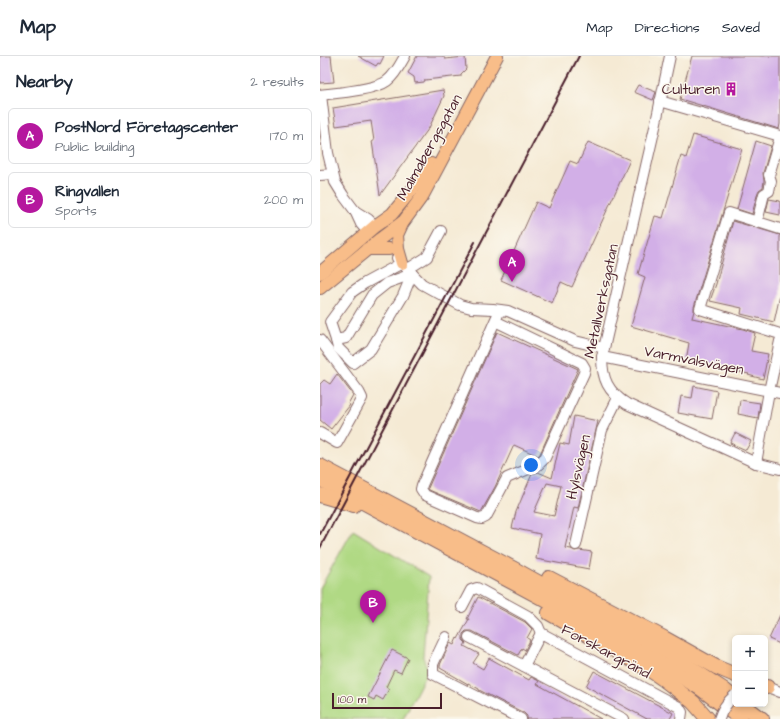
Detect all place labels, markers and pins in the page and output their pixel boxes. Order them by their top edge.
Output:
place label: Culturen [662,79,720,100]
building icon: Culturen [723,81,739,97]
pin: A [499,249,525,282]
pin: B [360,590,386,623]

